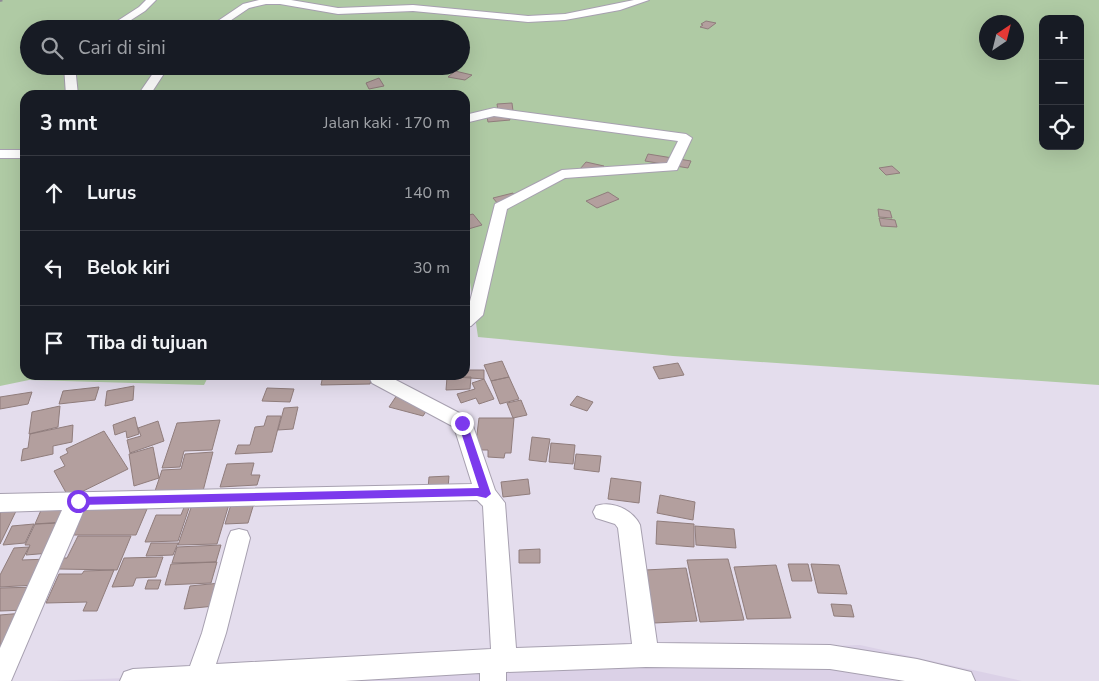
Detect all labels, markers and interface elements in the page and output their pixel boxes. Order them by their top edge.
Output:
north arrow [979,15,1024,60]
map controls [1039,15,1084,150]
button: + [1039,15,1084,60]
search box [20,20,470,75]
icon: search [38,34,66,62]
text: Cari di sini [78,35,166,61]
button: − [1039,60,1084,105]
button: locate [1039,105,1084,150]
text: 3 mnt [40,109,97,137]
text: Jalan kaki · 170 m [323,112,450,134]
icon: ahead [40,179,68,207]
text: Lurus [87,180,136,206]
text: 140 m [403,182,450,204]
icon: left [40,254,68,282]
text: Belok kiri [87,255,170,281]
text: 30 m [413,257,450,279]
icon: arrive [40,329,68,357]
text: Tiba di tujuan [87,330,208,356]
route end [451,412,474,435]
route start [67,490,90,513]

